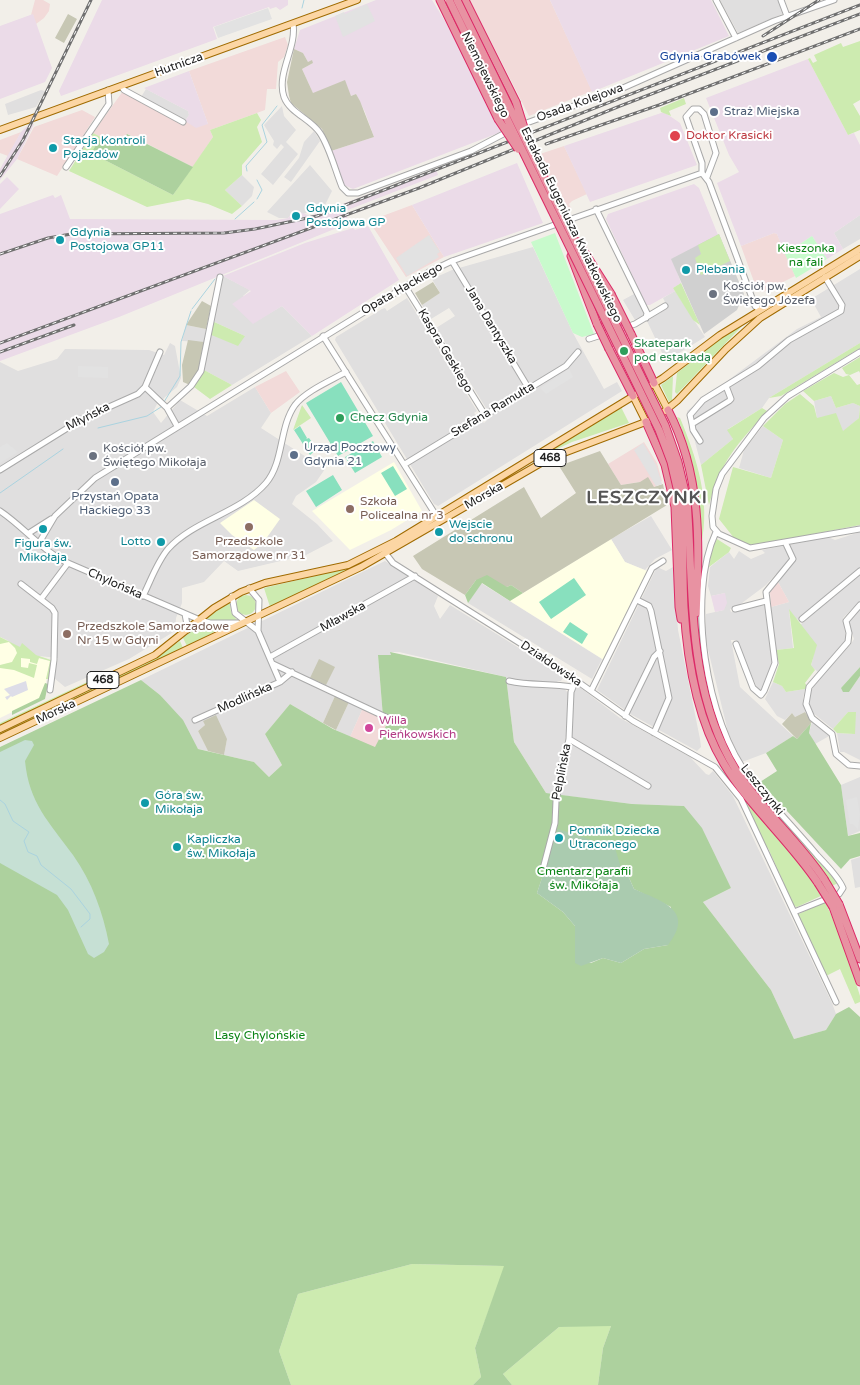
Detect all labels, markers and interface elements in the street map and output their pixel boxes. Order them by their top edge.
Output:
street label: Niemojewskiego [458,30,512,120]
street label: Hutnicza [153,50,205,80]
place label: Gdynia Grabówek [660,50,761,64]
marker: Gdynia Grabówek [765,50,779,64]
street label: Osada Kolejowa [535,81,625,125]
place label: Straż Miejska [724,105,799,119]
marker: Straż Miejska [708,106,720,118]
street label: Estakada Eugeniusza Kwiatkowskiego [517,125,625,325]
marker: Doktor Krasicki [668,129,682,143]
place label: Doktor Krasicki [686,129,772,143]
place label: Stacja Kontroli Pojazdów [63,134,146,162]
marker: Stacja Kontroli Pojazdów [47,142,59,154]
place label: Gdynia Postojowa GP [306,202,385,230]
marker: Gdynia Postojowa GP [290,210,302,222]
place label: Gdynia Postojowa GP11 [70,226,164,254]
marker: Gdynia Postojowa GP11 [54,234,66,246]
park label: Kieszonka na fali [777,242,835,270]
street label: Opata Hackiego [359,260,445,318]
place label: Plebania [696,263,745,277]
marker: Plebania [680,264,692,276]
place label: Kościół pw. Świętego Józefa [723,280,815,308]
street label: Jana Dantyszka [462,284,520,366]
marker: Kościół pw. Świętego Józefa [707,288,719,300]
street label: Kaspra Geskiego [414,306,476,396]
place label: Skatepark pod estakadą [634,337,711,365]
marker: Skatepark pod estakadą [618,345,630,357]
street label: Stefana Ramułta [449,379,537,441]
street label: Młyńska [64,400,112,434]
place label: Checz Gdynia [350,411,428,425]
marker: Checz Gdynia [334,412,346,424]
place label: Urząd Pocztowy Gdynia 21 [304,441,396,469]
place label: Kościół pw. Świętego Mikołaja [103,442,206,470]
marker: Urząd Pocztowy Gdynia 21 [288,449,300,461]
road number: 468 [534,449,566,466]
marker: Kościół pw. Świętego Mikołaja [87,450,99,462]
marker: Przystań Opata Hackiego 33 [109,476,121,488]
street label: Morska [462,479,506,513]
district label: LESZCZYNKI [585,487,709,509]
place label: Przystań Opata Hackiego 33 [71,490,159,518]
place label: Szkoła Policealna nr 3 [360,495,444,523]
marker: Szkoła Policealna nr 3 [344,503,356,515]
place label: Wejscie do schronu [449,518,513,546]
marker: Przedszkole Samorządowe nr 31 [243,521,255,533]
marker: Figura św. Mikołaja [37,523,49,535]
marker: Wejscie do schronu [433,526,445,538]
place label: Lotto [120,535,151,549]
place label: Przedszkole Samorządowe nr 31 [192,535,306,563]
marker: Lotto [155,536,167,548]
place label: Figura św. Mikołaja [14,537,72,565]
street label: Chylońska [85,566,145,602]
street label: Mławska [318,599,368,635]
place label: Przedszkole Samorządowe Nr 15 w Gdyni [77,620,229,648]
marker: Przedszkole Samorządowe Nr 15 w Gdyni [61,628,73,640]
street label: Działdowska [518,638,584,690]
road number: 468 [87,672,119,688]
street label: Modlińska [215,680,275,716]
street label: Morska [34,697,78,727]
place label: Willa Pieńkowskich [379,714,456,742]
marker: Willa Pieńkowskich [363,722,375,734]
street label: Pelplińska [549,742,575,802]
street label: Leszczynki [737,762,787,818]
place label: Góra św. Mikołaja [155,789,204,817]
marker: Góra św. Mikołaja [139,797,151,809]
place label: Pomnik Dziecka Utraconego [569,824,659,852]
marker: Pomnik Dziecka Utraconego [553,832,565,844]
place label: Kapliczka św. Mikołaja [187,833,256,861]
marker: Kapliczka św. Mikołaja [171,841,183,853]
park label: Cmentarz parafii św. Mikołaja [537,865,631,893]
park label: Lasy Chylońskie [215,1029,305,1043]

